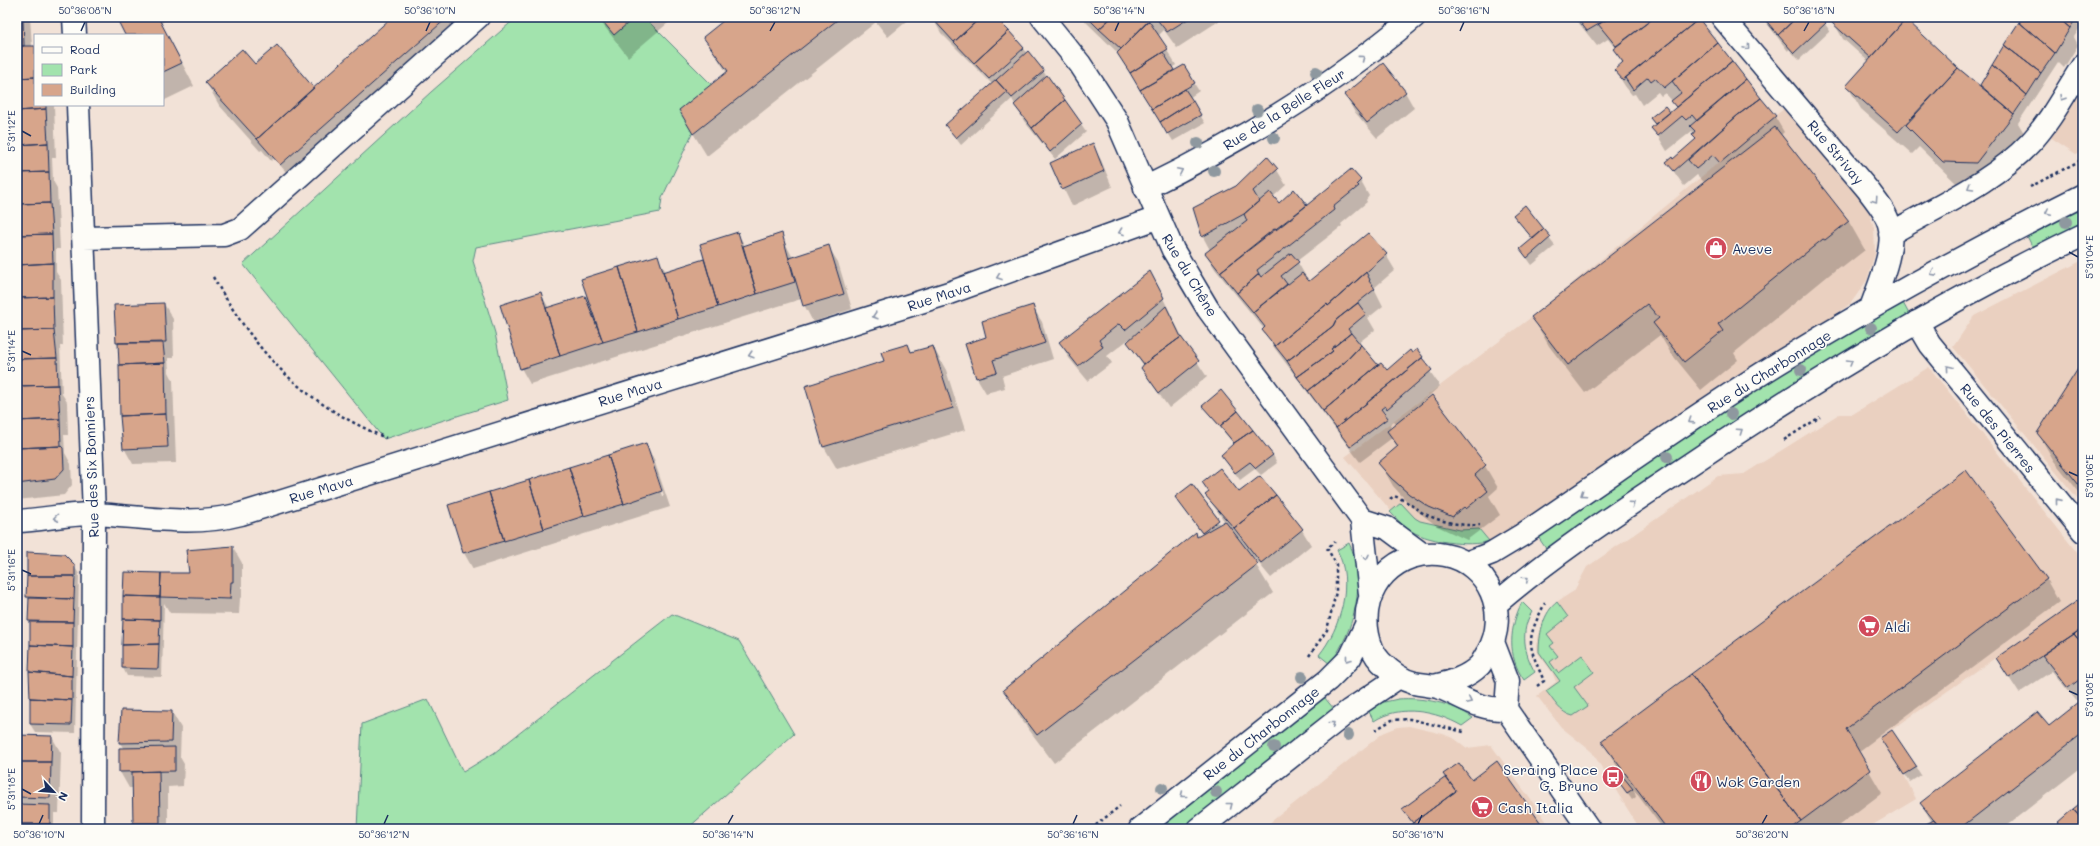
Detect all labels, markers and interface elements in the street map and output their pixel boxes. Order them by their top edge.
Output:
text: 50°36'08"N [58,3,112,17]
text: 50°36'10"N [404,3,456,17]
text: 50°36'12"N [750,3,800,17]
text: 50°36'14"N [1093,3,1145,17]
text: 50°36'16"N [1438,3,1490,17]
text: 50°36'18"N [1783,3,1835,17]
legend [34,34,164,106]
text: Road [70,41,100,57]
one-way arrow [1743,42,1750,49]
one-way arrow [1358,55,1365,63]
text: Park [70,61,97,77]
street label: Rue de la Belle Fleur [1219,64,1349,154]
text: Building [70,81,116,97]
one-way arrow [2059,94,2067,101]
text: 5°31'12"E [4,110,18,152]
street label: Rue Strivay [1803,116,1869,188]
one-way arrow [1176,168,1184,176]
one-way arrow [1967,183,1974,190]
one-way arrow [1870,196,1877,203]
one-way arrow [2045,208,2052,215]
one-way arrow [1117,227,1124,235]
street label: Rue du Chêne [1158,230,1222,320]
shop icon: Aveve [1703,235,1729,261]
text: 5°31'04"E [2082,235,2096,279]
place label: Aveve [1732,239,1772,258]
one-way arrow [1930,268,1937,275]
one-way arrow [995,272,1002,280]
street label: Rue Mava [905,277,973,315]
one-way arrow [872,311,879,320]
street label: Rue du Charbonnage [1703,325,1835,417]
text: 5°31'14"E [4,330,18,372]
one-way arrow [748,350,755,359]
one-way arrow [1846,359,1853,367]
one-way arrow [1947,365,1954,372]
street label: Rue Mava [596,373,664,411]
street label: Rue des Pierres [1956,379,2040,477]
street label: Rue des Six Bonniers [79,396,103,538]
one-way arrow [1688,416,1695,424]
one-way arrow [1736,428,1743,436]
text: 5°31'06"E [2082,454,2096,498]
street label: Rue Mava [287,470,355,508]
one-way arrow [1581,489,1588,496]
one-way arrow [2056,498,2063,505]
one-way arrow [1628,501,1635,509]
one-way arrow [52,513,59,522]
text: 5°31'16"E [4,549,18,591]
one-way arrow [1361,554,1369,560]
one-way arrow [1521,576,1528,583]
supermarket icon: Aldi [1856,613,1882,639]
place label: Aldi [1884,617,1910,636]
one-way arrow [1345,654,1352,662]
text: 5°31'08"E [2082,673,2096,717]
street label: Rue du Charbonnage [1199,682,1323,784]
one-way arrow [1465,696,1472,704]
one-way arrow [1327,722,1334,729]
place label: Seraing Place G. Bruno [1503,760,1598,795]
bus stop icon: Seraing Place G. Bruno [1600,764,1626,790]
text: 5°31'18"E [4,768,18,810]
restaurant icon: Wok Garden [1688,768,1714,794]
north arrow [34,772,74,812]
place label: Wok Garden [1716,772,1800,791]
text: N [55,790,72,804]
one-way arrow [1180,791,1187,798]
supermarket icon: Cash Italia [1469,794,1495,820]
place label: Cash Italia [1498,798,1573,817]
one-way arrow [1225,802,1232,809]
text: 50°36'10"N [13,827,65,841]
text: 50°36'12"N [359,827,409,841]
text: 50°36'14"N [702,827,754,841]
text: 50°36'16"N [1047,827,1099,841]
text: 50°36'18"N [1392,827,1444,841]
text: 50°36'20"N [1736,827,1788,841]

